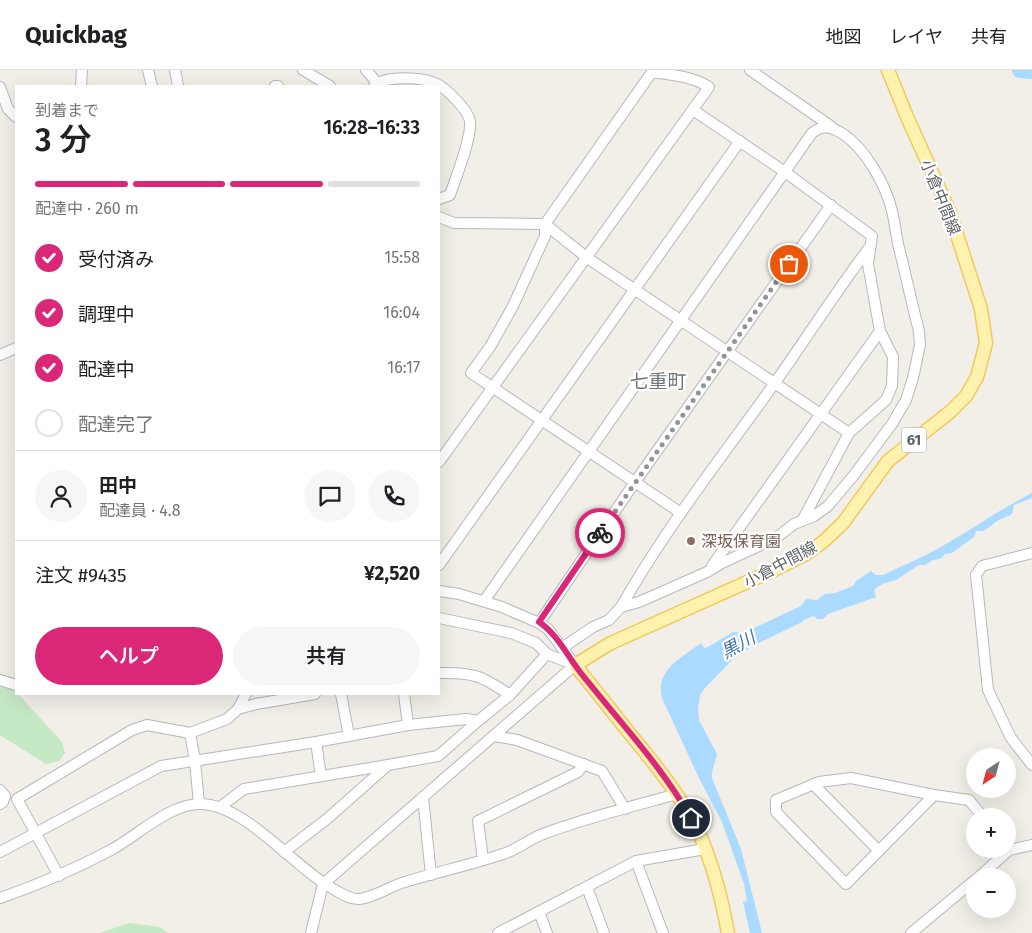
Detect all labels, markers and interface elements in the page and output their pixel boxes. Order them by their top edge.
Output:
text: Quickbag [25,21,127,49]
text: 地図 [826,26,862,48]
text: レイヤ [890,26,943,48]
text: 共有 [971,26,1007,48]
text: 到着まで [35,101,99,120]
text: 16:28–16:33 [323,116,420,139]
text: 3 分 [35,121,91,159]
street label: 小倉中間線 [917,157,964,238]
text: 配達中 · 260 m [35,199,139,218]
pin [768,243,810,285]
icon: check [35,244,63,272]
text: 受付済み [78,248,154,271]
text: 15:58 [384,248,420,267]
icon: bag [775,250,803,278]
icon: check [35,299,63,327]
text: 調理中 [78,303,135,326]
text: 16:04 [383,303,420,322]
icon: check [35,354,63,382]
text: 配達中 [78,358,135,381]
text: 16:17 [387,358,420,377]
district label: 七重町 [629,370,687,393]
text: 配達完了 [78,413,154,436]
road number: 61 [902,428,926,452]
button: person [35,470,87,522]
button: chat [304,470,356,522]
button: phone [368,470,420,522]
text: 田中 [99,474,137,497]
text: 配達員 · 4.8 [99,501,181,520]
courier [575,508,625,558]
icon: bike [586,519,614,547]
place label: 深坂保育園 [701,532,781,551]
marker: 深坂保育園 [685,535,697,547]
street label: 小倉中間線 [740,537,820,592]
text: ¥2,520 [364,562,420,585]
text: 注文 #9435 [35,564,126,587]
water label: 黒川 [717,626,761,663]
button: ヘルプ [35,627,223,685]
button: 共有 [233,627,420,685]
north arrow [966,748,1016,798]
map controls [966,748,1016,918]
pin [670,797,712,839]
icon: home [677,804,705,832]
button: + [966,808,1016,858]
button: − [966,868,1016,918]

